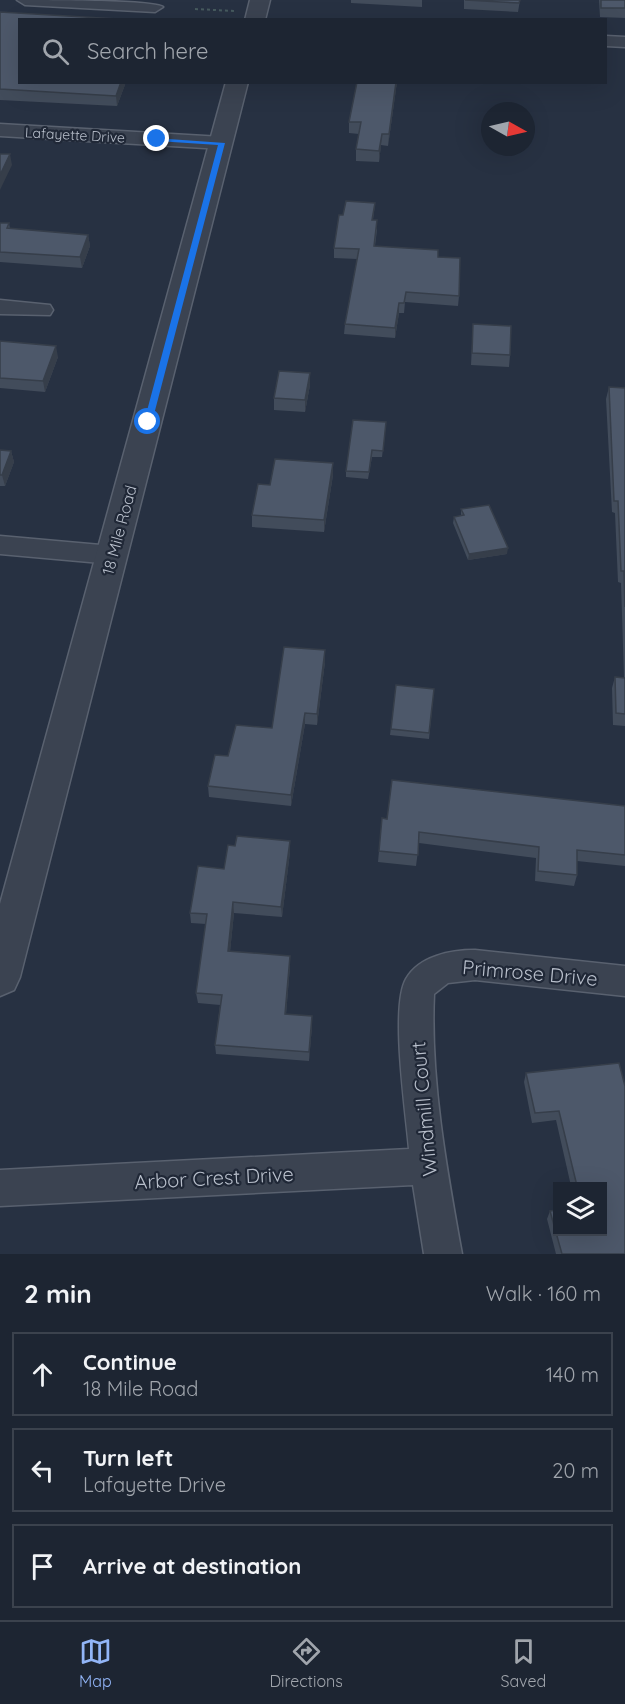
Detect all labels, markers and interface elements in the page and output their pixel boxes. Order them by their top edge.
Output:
search box [18,18,607,84]
icon: search [39,35,72,68]
text: Search here [87,37,208,65]
north arrow [481,102,535,156]
street label: Lafayette Drive [25,123,126,147]
route end [143,125,169,151]
route start [134,408,160,434]
street label: 18 Mile Road [97,483,141,577]
street label: Primrose Drive [461,954,599,991]
street label: Windmill Court [405,1040,442,1178]
street label: Arbor Crest Drive [134,1161,294,1194]
map controls [553,1182,607,1236]
button: layers [553,1182,607,1236]
text: 2 min [24,1277,92,1310]
text: Walk · 160 m [486,1281,601,1306]
text: Continue [83,1348,177,1376]
icon: ahead [26,1358,59,1391]
text: 140 m [546,1362,599,1387]
text: 18 Mile Road [83,1376,198,1401]
text: Turn left [83,1444,173,1472]
icon: left [26,1454,59,1487]
text: 20 m [552,1458,599,1483]
text: Lafayette Drive [83,1472,226,1497]
icon: arrive [26,1550,59,1583]
text: Arrive at destination [83,1552,301,1580]
tab: Map [79,1635,112,1691]
tab: Directions [270,1635,343,1691]
tab: Saved [501,1635,546,1691]

